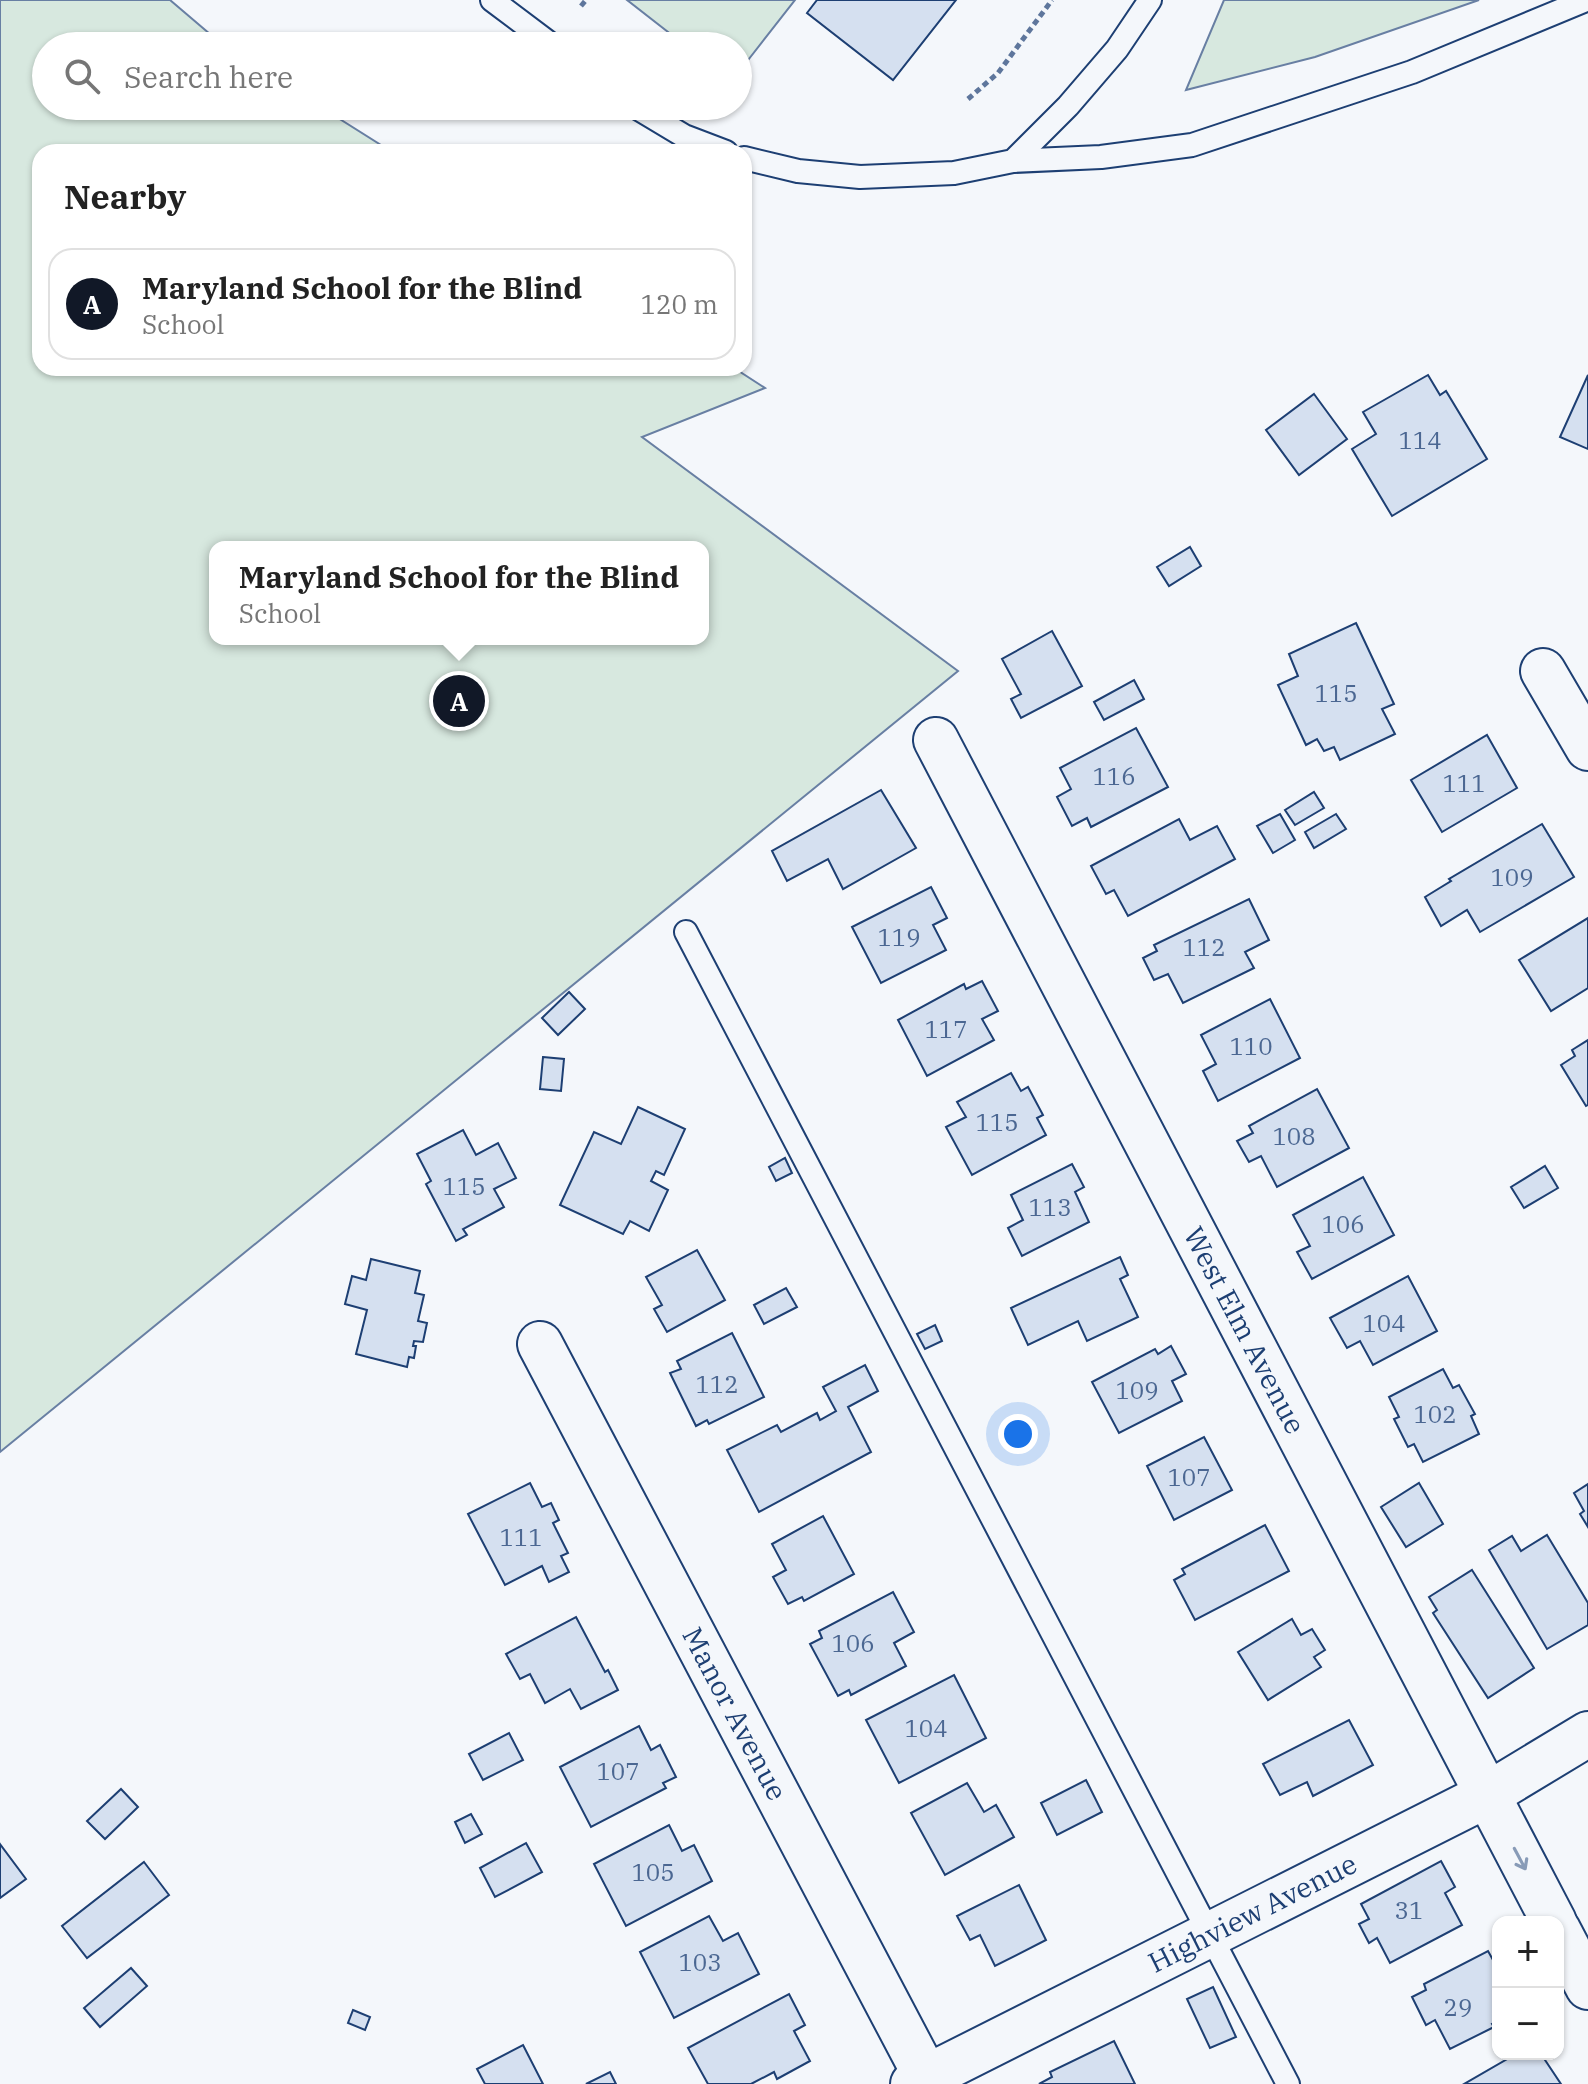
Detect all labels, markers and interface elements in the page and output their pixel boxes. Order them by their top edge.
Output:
search box [32,32,752,120]
icon: search [60,54,104,98]
text: Search here [124,57,293,96]
text: Nearby [64,174,186,218]
text: Maryland School for the Blind [142,268,582,307]
text: A [83,287,101,321]
text: 120 m [640,287,718,321]
text: School [142,307,224,341]
house number: 114 [1398,424,1442,456]
popup [209,541,709,645]
text: Maryland School for the Blind [239,557,679,596]
text: School [239,596,321,630]
pin: A [433,671,485,731]
house number: 115 [1314,677,1358,709]
house number: 116 [1092,760,1136,792]
house number: 111 [1442,767,1486,799]
house number: 109 [1490,861,1534,893]
house number: 119 [877,921,921,953]
house number: 112 [1182,931,1226,963]
house number: 117 [924,1013,968,1045]
house number: 110 [1229,1030,1273,1062]
house number: 115 [975,1106,1019,1138]
house number: 108 [1272,1120,1316,1152]
house number: 115 [442,1170,486,1202]
house number: 113 [1028,1191,1072,1223]
house number: 106 [1321,1208,1365,1240]
street label: West Elm Avenue [1176,1220,1314,1440]
house number: 104 [1362,1307,1406,1339]
house number: 112 [695,1368,739,1400]
house number: 109 [1115,1374,1159,1406]
house number: 102 [1413,1398,1457,1430]
your location [998,1414,1038,1454]
house number: 107 [1167,1461,1211,1493]
house number: 111 [499,1521,543,1553]
street label: Manor Avenue [674,1621,796,1807]
house number: 106 [831,1627,875,1659]
house number: 104 [904,1712,948,1744]
house number: 107 [596,1755,640,1787]
street label: Highview Avenue [1142,1845,1363,1981]
one-way arrow [1513,1846,1529,1870]
house number: 105 [631,1856,675,1888]
house number: 31 [1395,1894,1423,1926]
map controls [1492,1916,1564,2060]
button: + [1492,1916,1564,1988]
house number: 103 [678,1946,722,1978]
button: − [1492,1988,1564,2060]
house number: 29 [1444,1991,1472,2023]

